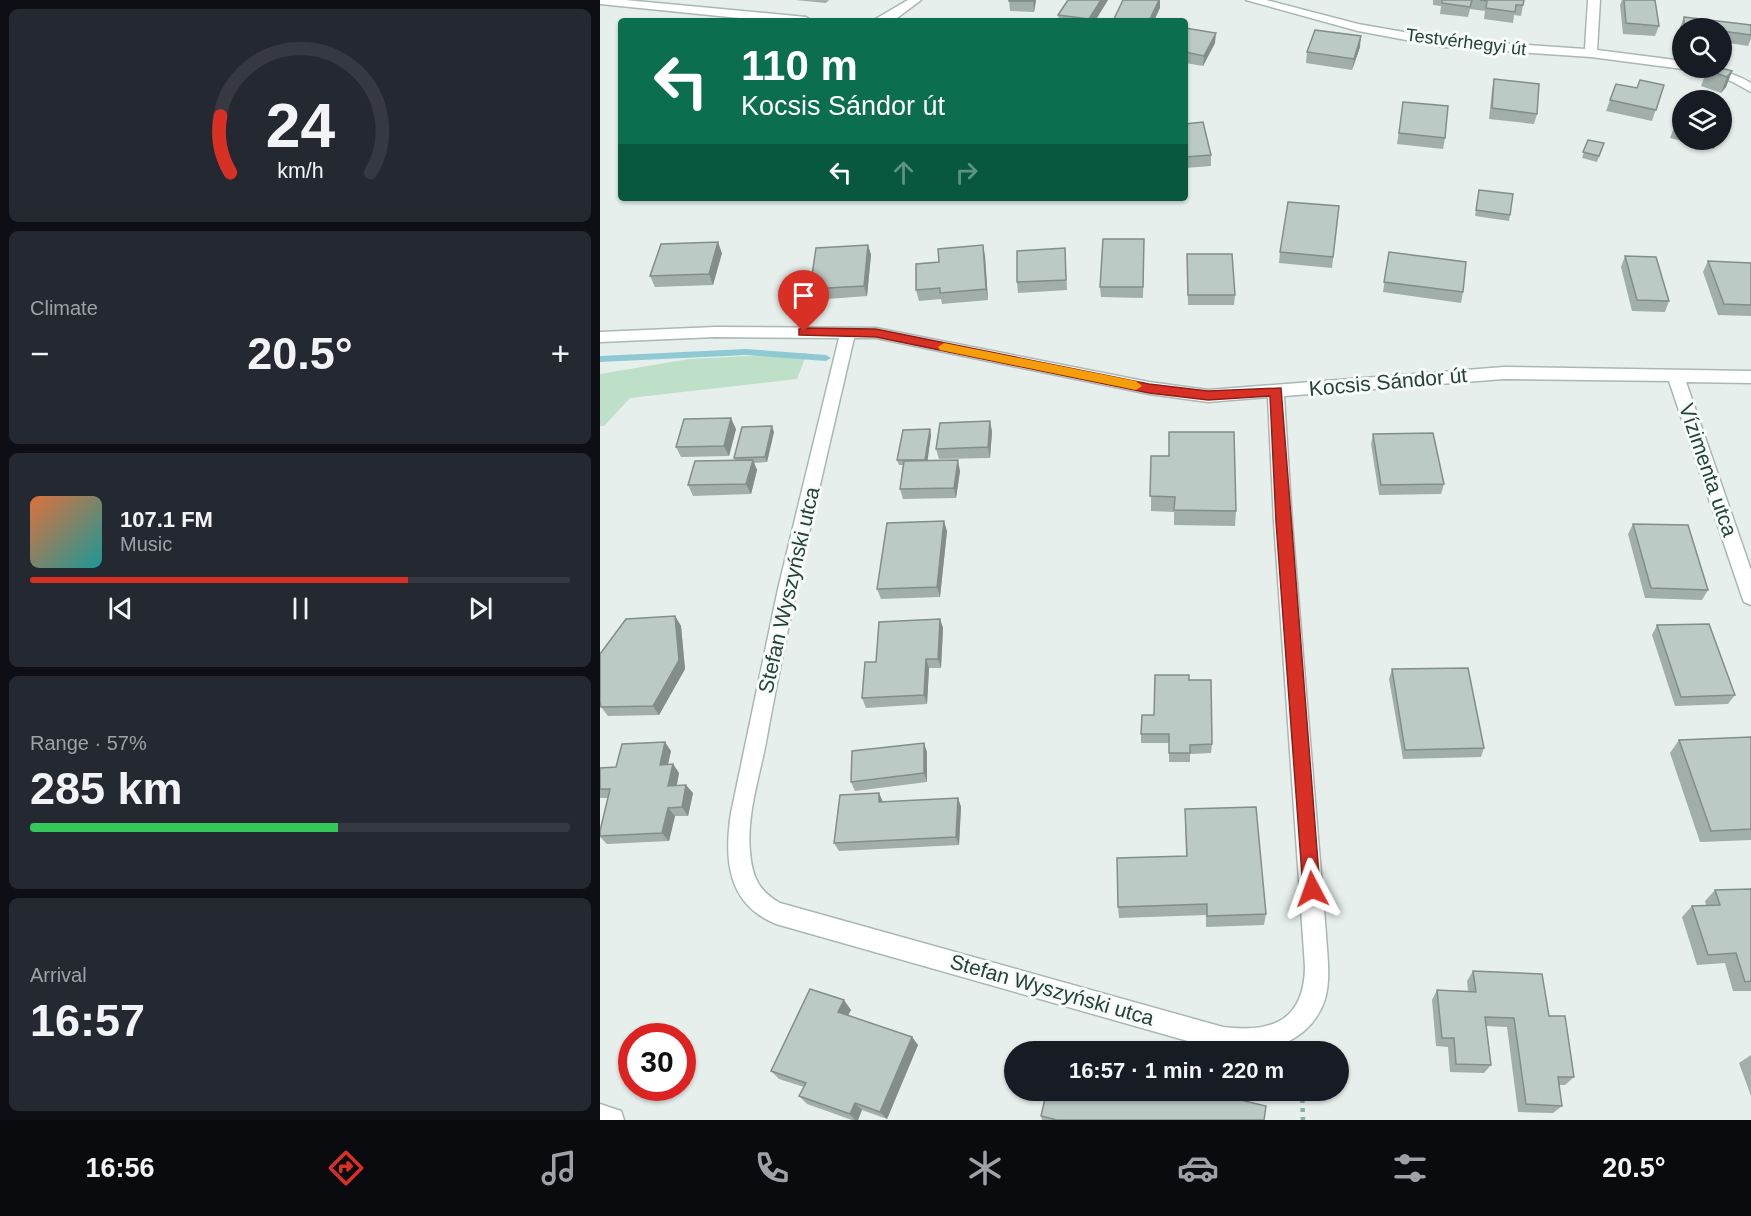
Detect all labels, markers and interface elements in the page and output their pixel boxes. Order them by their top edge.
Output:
map controls [1672,18,1732,150]
button: search [1672,18,1732,78]
street label: Testvérhegyi út [1405,25,1527,59]
icon: left [642,42,720,120]
text: 110 m [741,42,858,89]
button: layers [1672,90,1732,150]
text: 24 [265,91,335,160]
text: Kocsis Sándor út [741,91,945,121]
icon: left [824,156,857,189]
icon: ahead [887,156,920,189]
icon: right [950,156,983,189]
text: km/h [277,159,323,183]
pin [778,270,829,332]
icon: arrive [787,279,820,312]
text: Climate [30,297,98,319]
text: 20.5° [247,328,353,379]
text: − [30,335,49,372]
text: + [551,335,570,372]
street label: Kocsis Sándor út [1308,363,1468,400]
street label: Vízimenta utca [1675,400,1742,540]
street label: Stefan Wyszyński utca [754,484,824,695]
text: 107.1 FM [120,507,213,532]
text: Music [120,533,172,555]
icon: previous [104,592,137,625]
icon: pause [284,592,317,625]
icon: next [464,592,497,625]
text: Range · 57% [30,732,147,754]
text: 285 km [30,763,183,814]
position arrow [1280,857,1344,921]
street label: Stefan Wyszyński utca [948,949,1157,1030]
text: Arrival [30,964,87,986]
text: 16:57 [30,995,145,1046]
speed limit sign: 30 [618,1023,696,1101]
text: 16:57 · 1 min · 220 m [1069,1058,1284,1083]
icon: directions [325,1147,367,1189]
icon: music [538,1147,580,1189]
icon: phone [751,1147,793,1189]
icon: climate [964,1147,1006,1189]
icon: car [1177,1147,1219,1189]
icon: filters [1389,1147,1431,1189]
text: 16:56 [85,1153,154,1183]
text: 20.5° [1602,1153,1666,1183]

